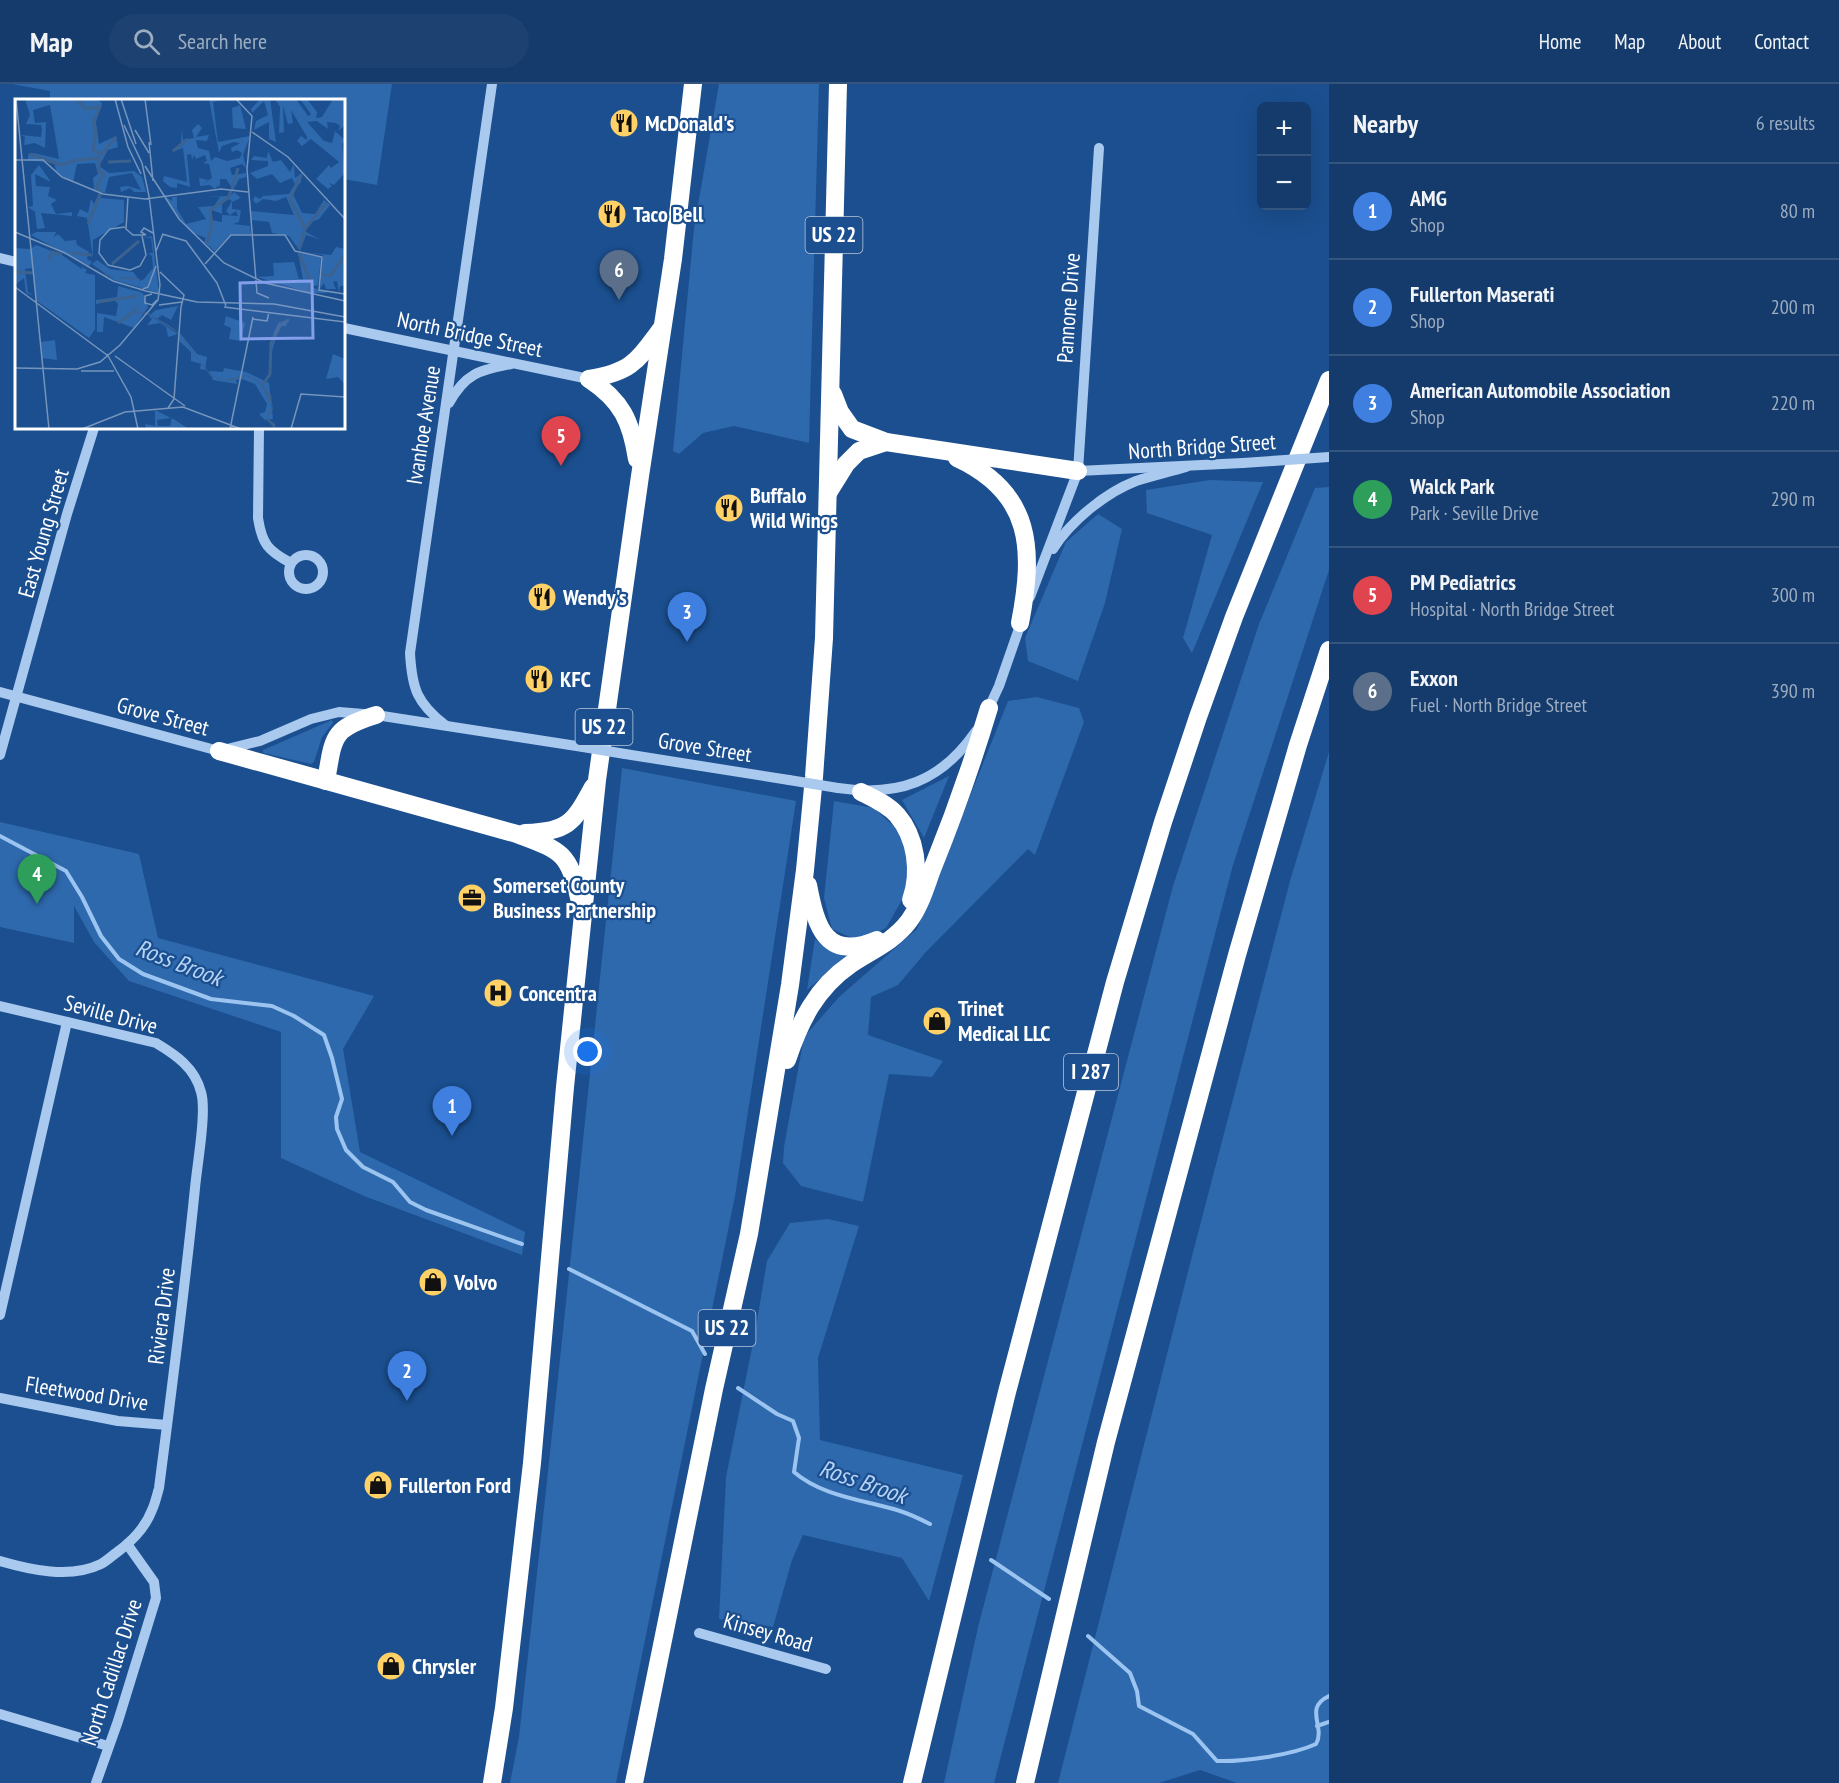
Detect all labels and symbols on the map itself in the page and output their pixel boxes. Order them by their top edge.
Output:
inset map [15,99,345,429]
restaurant icon: McDonald's [608,107,640,139]
place label: McDonald's [645,109,734,137]
restaurant icon: Taco Bell [596,198,628,230]
place label: Taco Bell [633,200,704,228]
road number: US 22 [806,217,862,253]
pin: 6 [600,250,638,300]
street label: Pannone Drive [1050,252,1086,364]
street label: North Bridge Street [395,305,545,363]
street label: Ivanhoe Avenue [400,363,446,487]
pin: 5 [542,416,580,466]
street label: North Bridge Street [1127,427,1277,465]
street label: East Young Street [11,465,75,601]
place label: Buffalo Wild Wings [749,481,838,534]
restaurant icon: Buffalo Wild Wings [713,492,745,524]
restaurant icon: Wendy's [526,581,558,613]
place label: Wendy's [562,583,627,611]
pin: 3 [668,592,706,642]
restaurant icon: KFC [523,663,555,695]
place label: KFC [560,665,591,693]
street label: Grove Street [114,690,212,742]
road number: US 22 [576,709,632,745]
street label: Grove Street [656,726,754,768]
pin: 4 [18,854,57,904]
place label: Somerset County Business Partnership [493,871,656,924]
office icon: Somerset County Business Partnership [456,882,488,914]
water label: Ross Brook [132,932,229,994]
hospital icon: Concentra [482,977,514,1009]
place label: Concentra [519,979,597,1007]
street label: Seville Drive [61,988,161,1040]
place label: Trinet Medical LLC [958,994,1050,1047]
shop icon: Trinet Medical LLC [921,1005,953,1037]
your location [573,1037,602,1066]
road number: I 287 [1064,1054,1118,1090]
pin: 1 [432,1086,472,1136]
street label: Riviera Drive [141,1266,181,1366]
shop icon: Volvo [417,1266,449,1298]
place label: Volvo [453,1268,497,1296]
road number: US 22 [698,1310,756,1346]
pin: 2 [388,1352,426,1401]
street label: Fleetwood Drive [23,1369,151,1417]
water label: Ross Brook [815,1452,913,1512]
shop icon: Fullerton Ford [362,1469,394,1501]
place label: Fullerton Ford [399,1471,511,1499]
street label: North Cadillac Drive [74,1595,148,1749]
street label: Kinsey Road [720,1606,816,1658]
shop icon: Chrysler [375,1650,407,1682]
place label: Chrysler [412,1652,477,1680]

